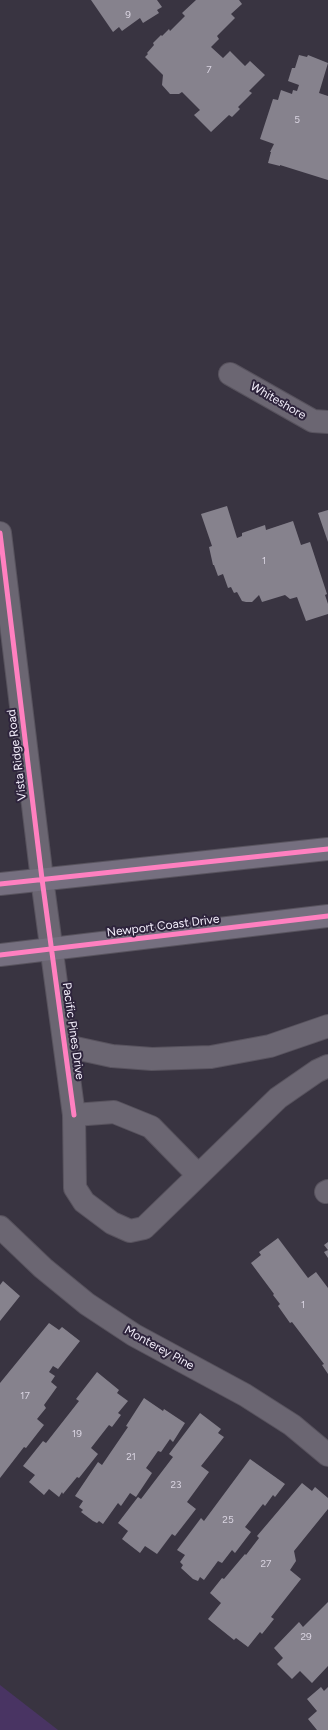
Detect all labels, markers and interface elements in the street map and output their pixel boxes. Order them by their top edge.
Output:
house number: 9 [125,9,131,21]
house number: 7 [206,64,212,76]
house number: 5 [294,114,300,126]
street label: Whiteshore [248,379,308,423]
house number: 1 [262,555,266,567]
street label: Vista Ridge Road [4,709,30,801]
street label: Newport Coast Drive [106,912,220,940]
street label: Pacific Pines Drive [59,981,87,1081]
house number: 1 [301,1299,305,1311]
street label: Monterey Pine [122,1323,196,1373]
house number: 17 [20,1390,30,1402]
house number: 19 [72,1428,82,1440]
house number: 21 [126,1451,136,1463]
house number: 23 [170,1479,182,1491]
house number: 25 [222,1514,234,1526]
house number: 27 [261,1558,271,1570]
house number: 29 [300,1631,312,1643]

